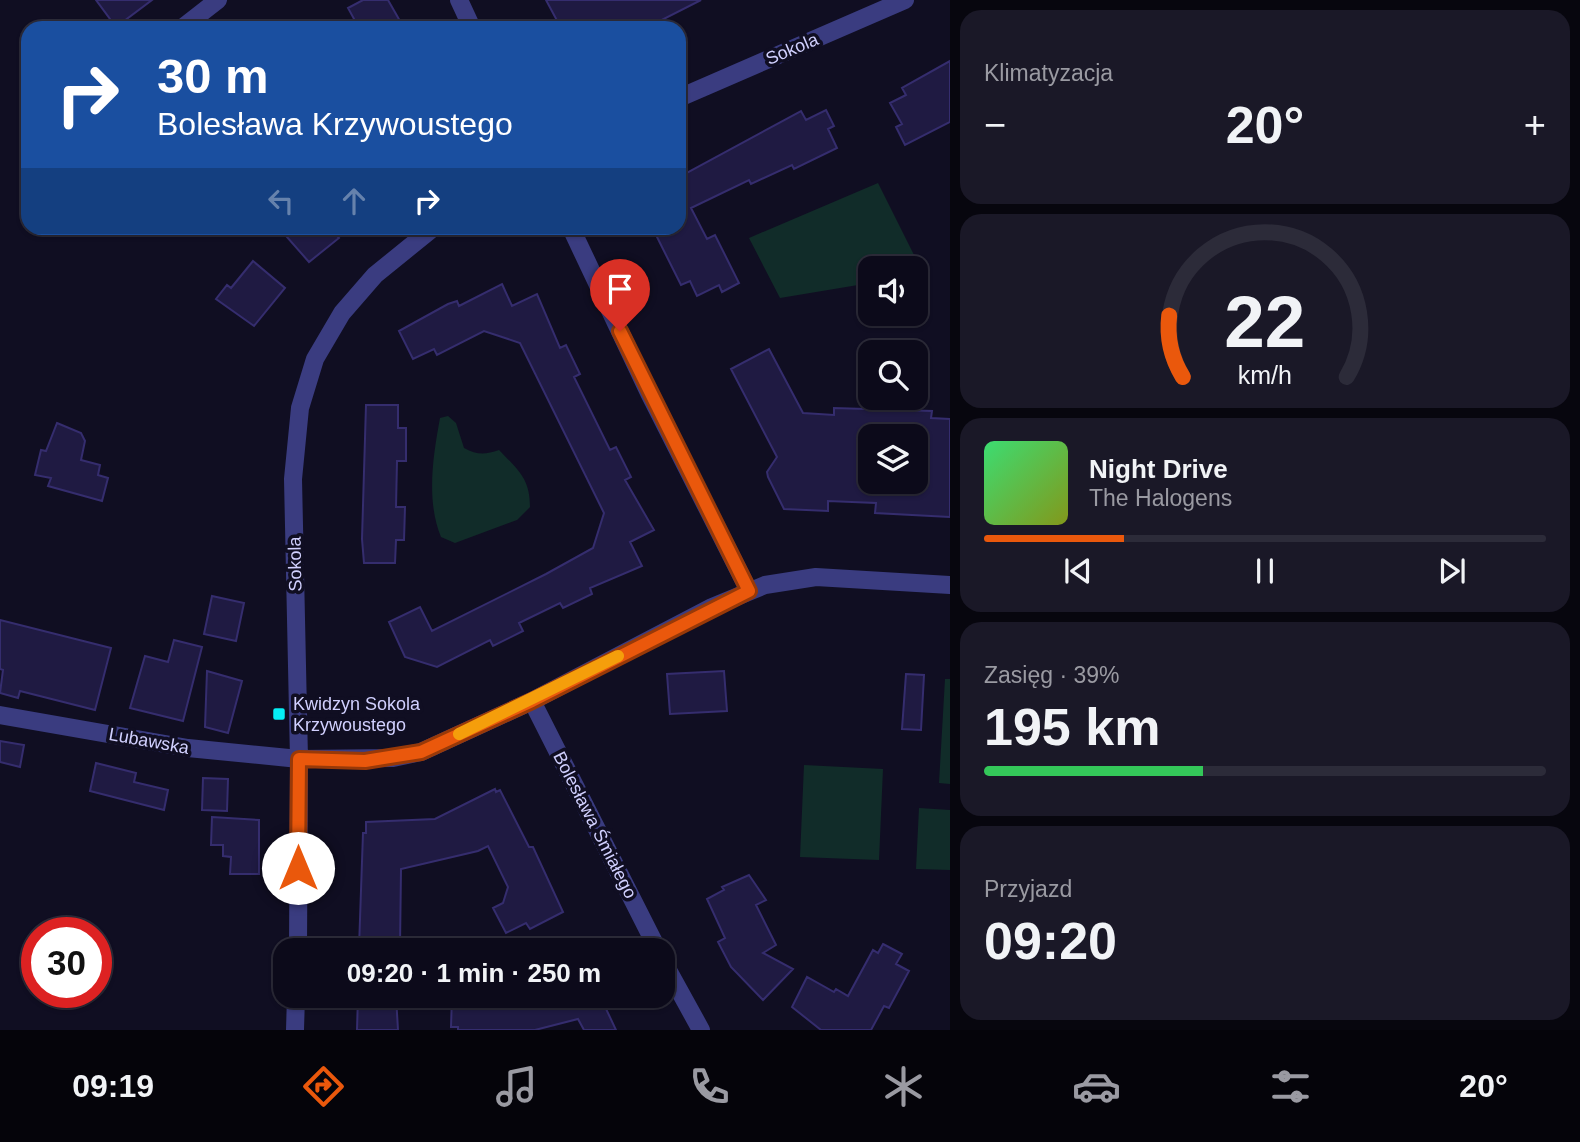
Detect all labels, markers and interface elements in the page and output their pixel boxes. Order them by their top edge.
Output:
street label: Sokola [763,29,822,69]
icon: right [42,49,133,140]
text: 30 m [157,49,269,103]
text: Klimatyzacja [984,60,1113,86]
text: 20° [1226,96,1304,154]
text: − [984,104,1006,146]
text: + [1524,104,1546,146]
text: Bolesława Krzywoustego [157,106,513,142]
icon: left [262,182,300,220]
icon: ahead [335,182,373,220]
icon: right [408,182,446,220]
map controls [858,256,928,494]
button: sound [858,256,928,326]
pin [590,259,650,331]
icon: arrive [601,270,639,308]
text: 22 [1225,281,1305,362]
button: search [858,340,928,410]
text: km/h [1238,361,1292,389]
button: layers [858,424,928,494]
text: Night Drive [1089,454,1228,484]
text: The Halogens [1089,485,1232,511]
street label: Sokola [285,535,305,592]
icon: previous [1059,552,1097,590]
icon: pause [1246,552,1284,590]
icon: next [1433,552,1471,590]
text: Zasięg · 39% [984,662,1120,688]
place label: Kwidzyn Sokola Krzywoustego [293,694,421,735]
text: 195 km [984,698,1160,756]
marker: Kwidzyn Sokola Krzywoustego [271,706,287,722]
street label: Lubawska [107,724,192,758]
street label: Bolesława Śmiałego [549,748,642,902]
position arrow [261,831,335,905]
text: Przyjazd [984,876,1072,902]
text: 09:20 [984,912,1117,970]
speed limit sign: 30 [21,917,112,1008]
text: 09:20 · 1 min · 250 m [347,958,601,988]
icon: directions [299,1062,348,1111]
icon: music [492,1062,541,1111]
icon: phone [685,1062,734,1111]
icon: climate [879,1062,928,1111]
icon: car [1072,1062,1121,1111]
icon: filters [1266,1062,1315,1111]
text: 09:19 [72,1068,154,1104]
text: 20° [1459,1068,1508,1104]

